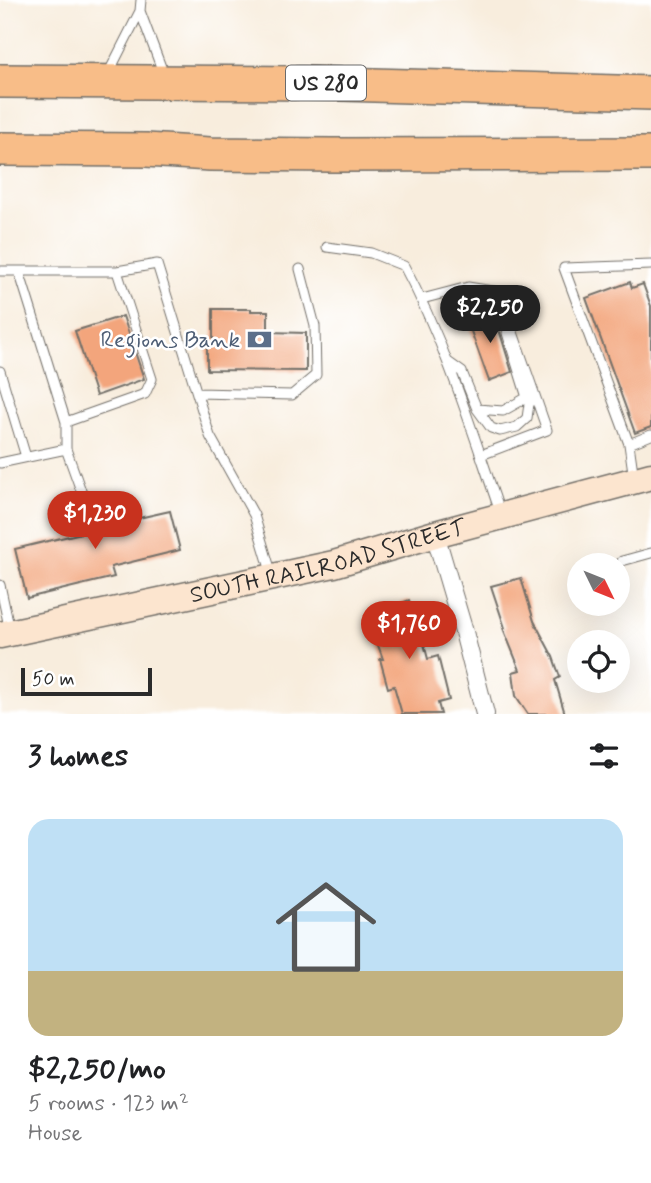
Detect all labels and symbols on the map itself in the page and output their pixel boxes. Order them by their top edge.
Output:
road number: US 280 [286,66,366,100]
pin: $2,250 [433,286,547,345]
bank icon: Regions Bank [246,325,274,353]
place label: Regions Bank [100,326,240,358]
pin: $1,230 [38,491,152,551]
street label: SOUTH RAILROAD STREET [187,513,471,611]
north arrow [567,553,630,616]
pin: $1,760 [352,602,466,661]
scale bar [21,665,152,697]

